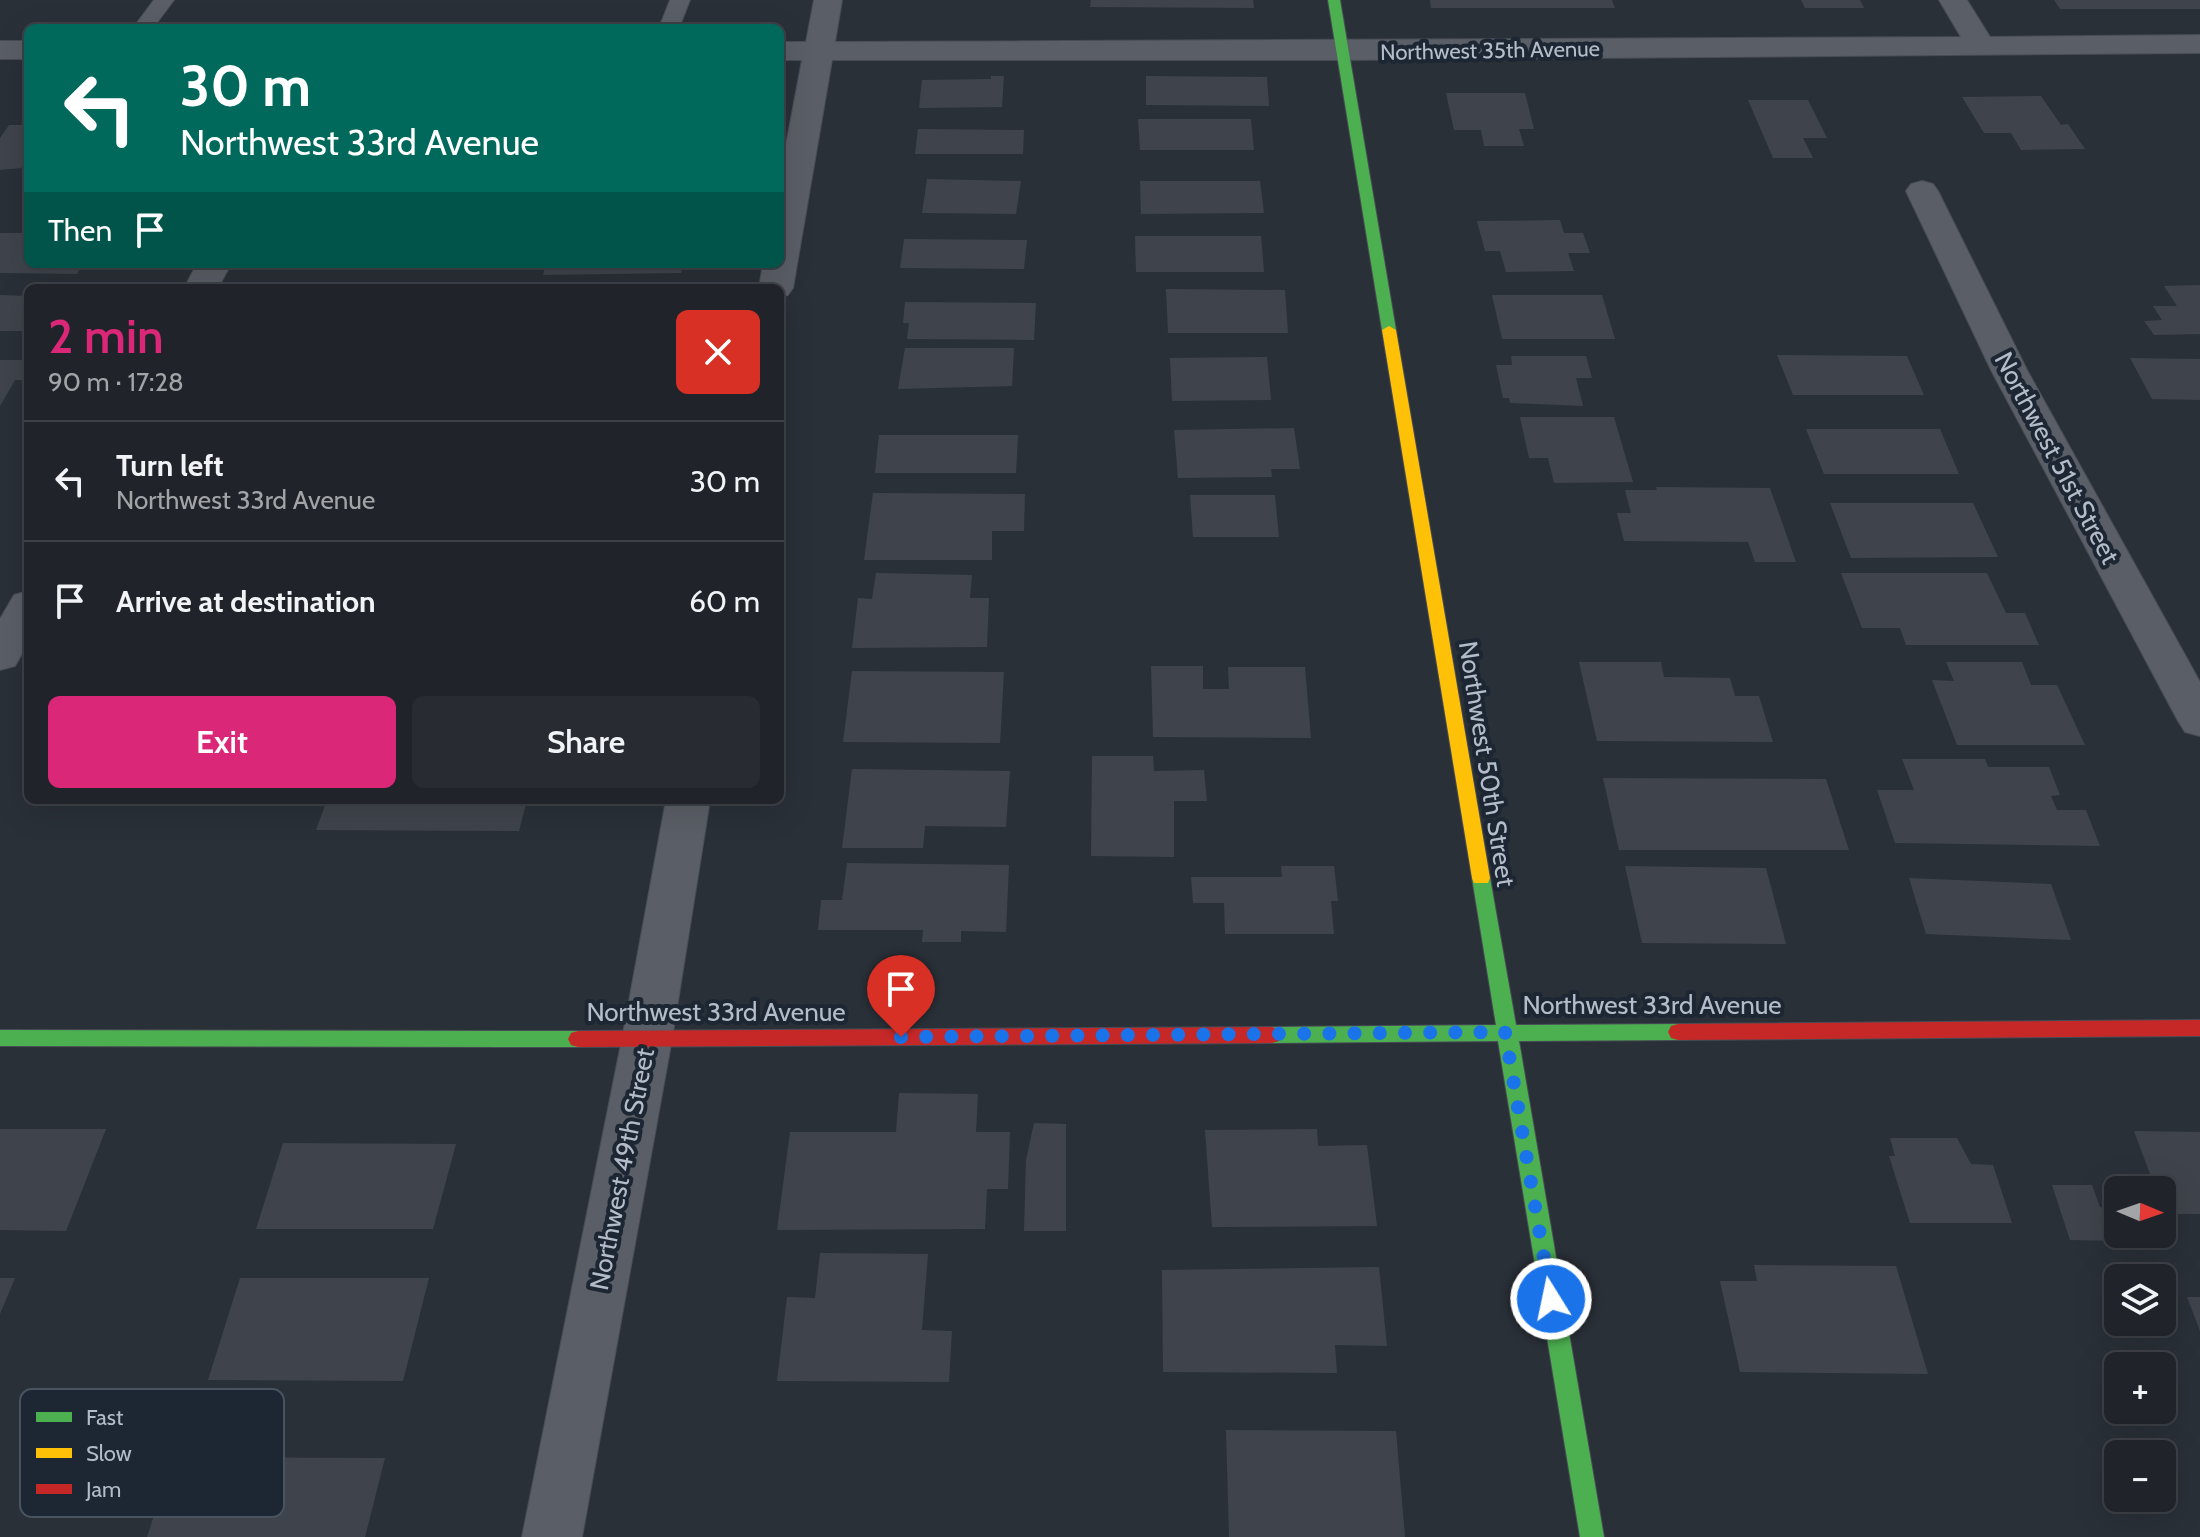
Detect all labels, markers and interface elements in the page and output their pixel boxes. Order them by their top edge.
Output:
street label: Northwest 35th Avenue [1380,35,1600,66]
text: 30 m [180,52,311,120]
icon: left [48,56,152,160]
text: Northwest 33rd Avenue [180,120,539,164]
icon: arrive [128,208,172,252]
text: Then [48,212,112,249]
text: 2 min [48,307,164,365]
button: close [676,310,760,394]
street label: Northwest 51st Street [1988,347,2126,570]
text: 90 m · 17:28 [48,366,184,398]
text: Turn left [116,447,224,484]
icon: left [48,459,92,503]
text: 30 m [690,463,760,500]
text: Northwest 33rd Avenue [116,484,375,516]
icon: arrive [48,579,92,623]
text: Arrive at destination [116,583,376,620]
text: 60 m [689,583,760,620]
street label: Northwest 50th Street [1452,639,1522,889]
button: Exit [48,696,396,788]
button: Share [412,696,760,788]
pin [867,955,935,1037]
icon: arrive [879,967,923,1011]
street label: Northwest 33rd Avenue [1522,989,1782,1021]
street label: Northwest 33rd Avenue [586,996,846,1028]
street label: Northwest 49th Street [583,1045,661,1293]
north arrow [2104,1176,2176,1248]
map controls [2104,1176,2176,1512]
position arrow [1509,1257,1593,1341]
button: layers [2104,1264,2176,1336]
button: + [2104,1352,2176,1424]
legend [20,1389,284,1517]
text: Fast [86,1404,124,1431]
text: Slow [86,1440,132,1467]
button: − [2104,1440,2176,1512]
text: Jam [85,1476,121,1503]

